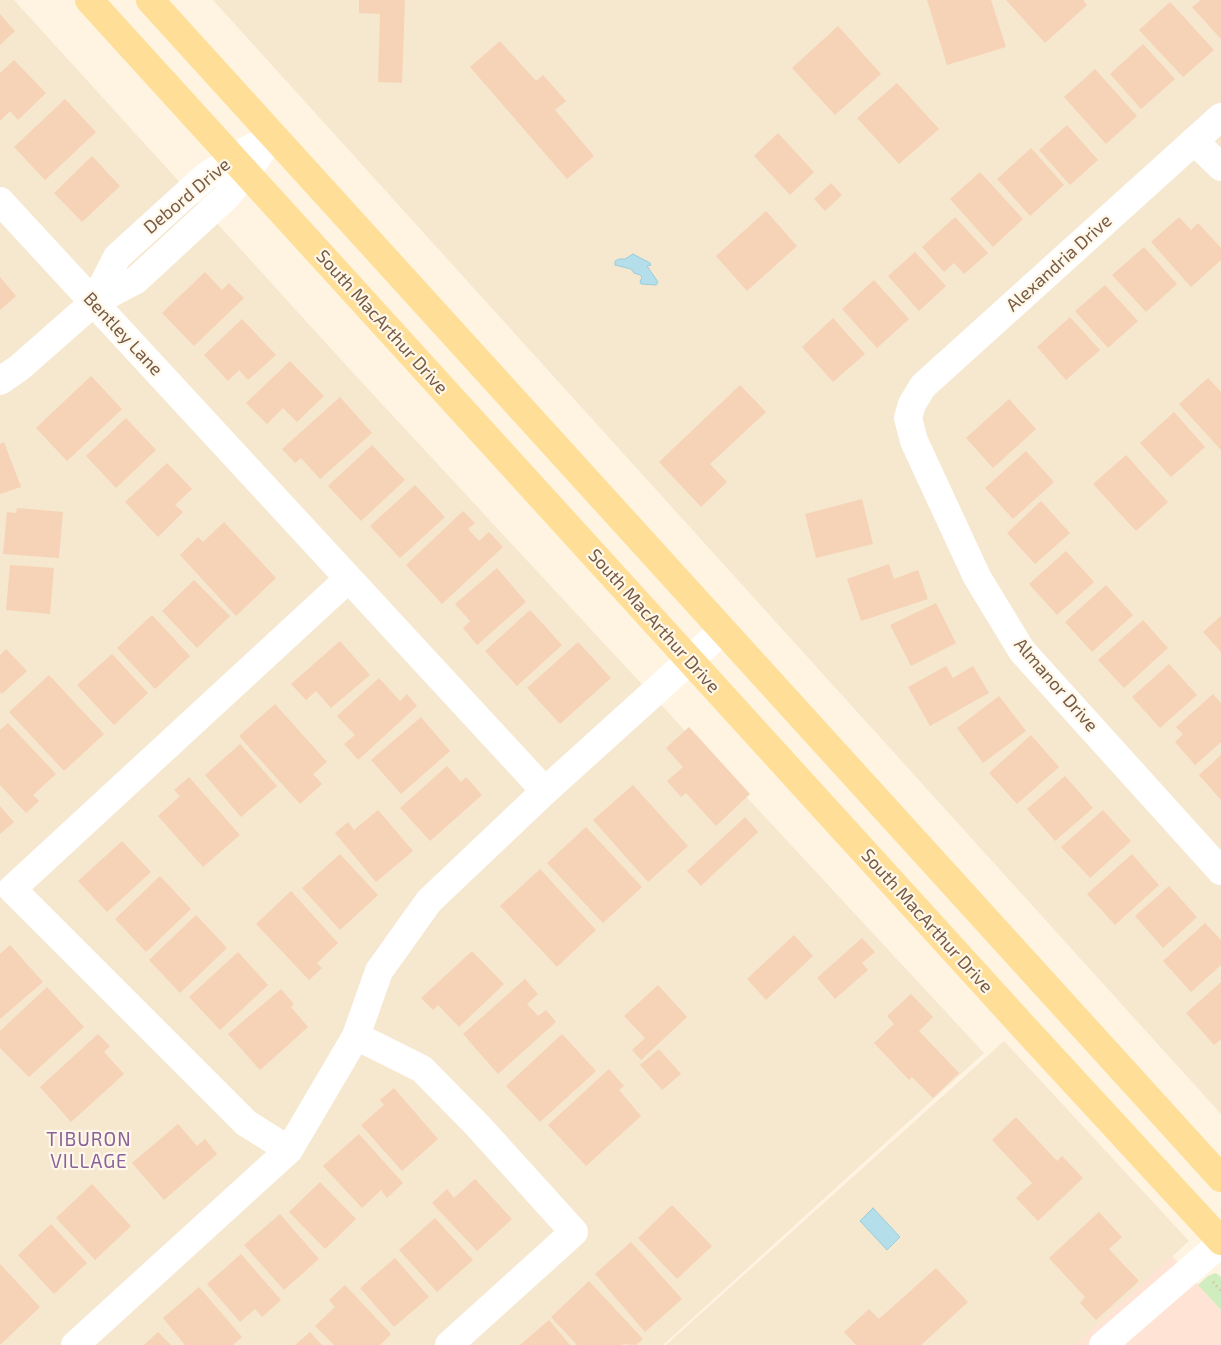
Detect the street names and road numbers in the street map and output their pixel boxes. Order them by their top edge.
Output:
street label: Debord Drive [139,154,235,238]
street label: Alexandria Drive [1002,210,1116,316]
street label: South MacArthur Drive [312,246,452,398]
street label: Bentley Lane [79,288,167,380]
street label: South MacArthur Drive [584,545,724,697]
street label: Almanor Drive [1010,634,1102,736]
street label: South MacArthur Drive [857,845,997,997]

